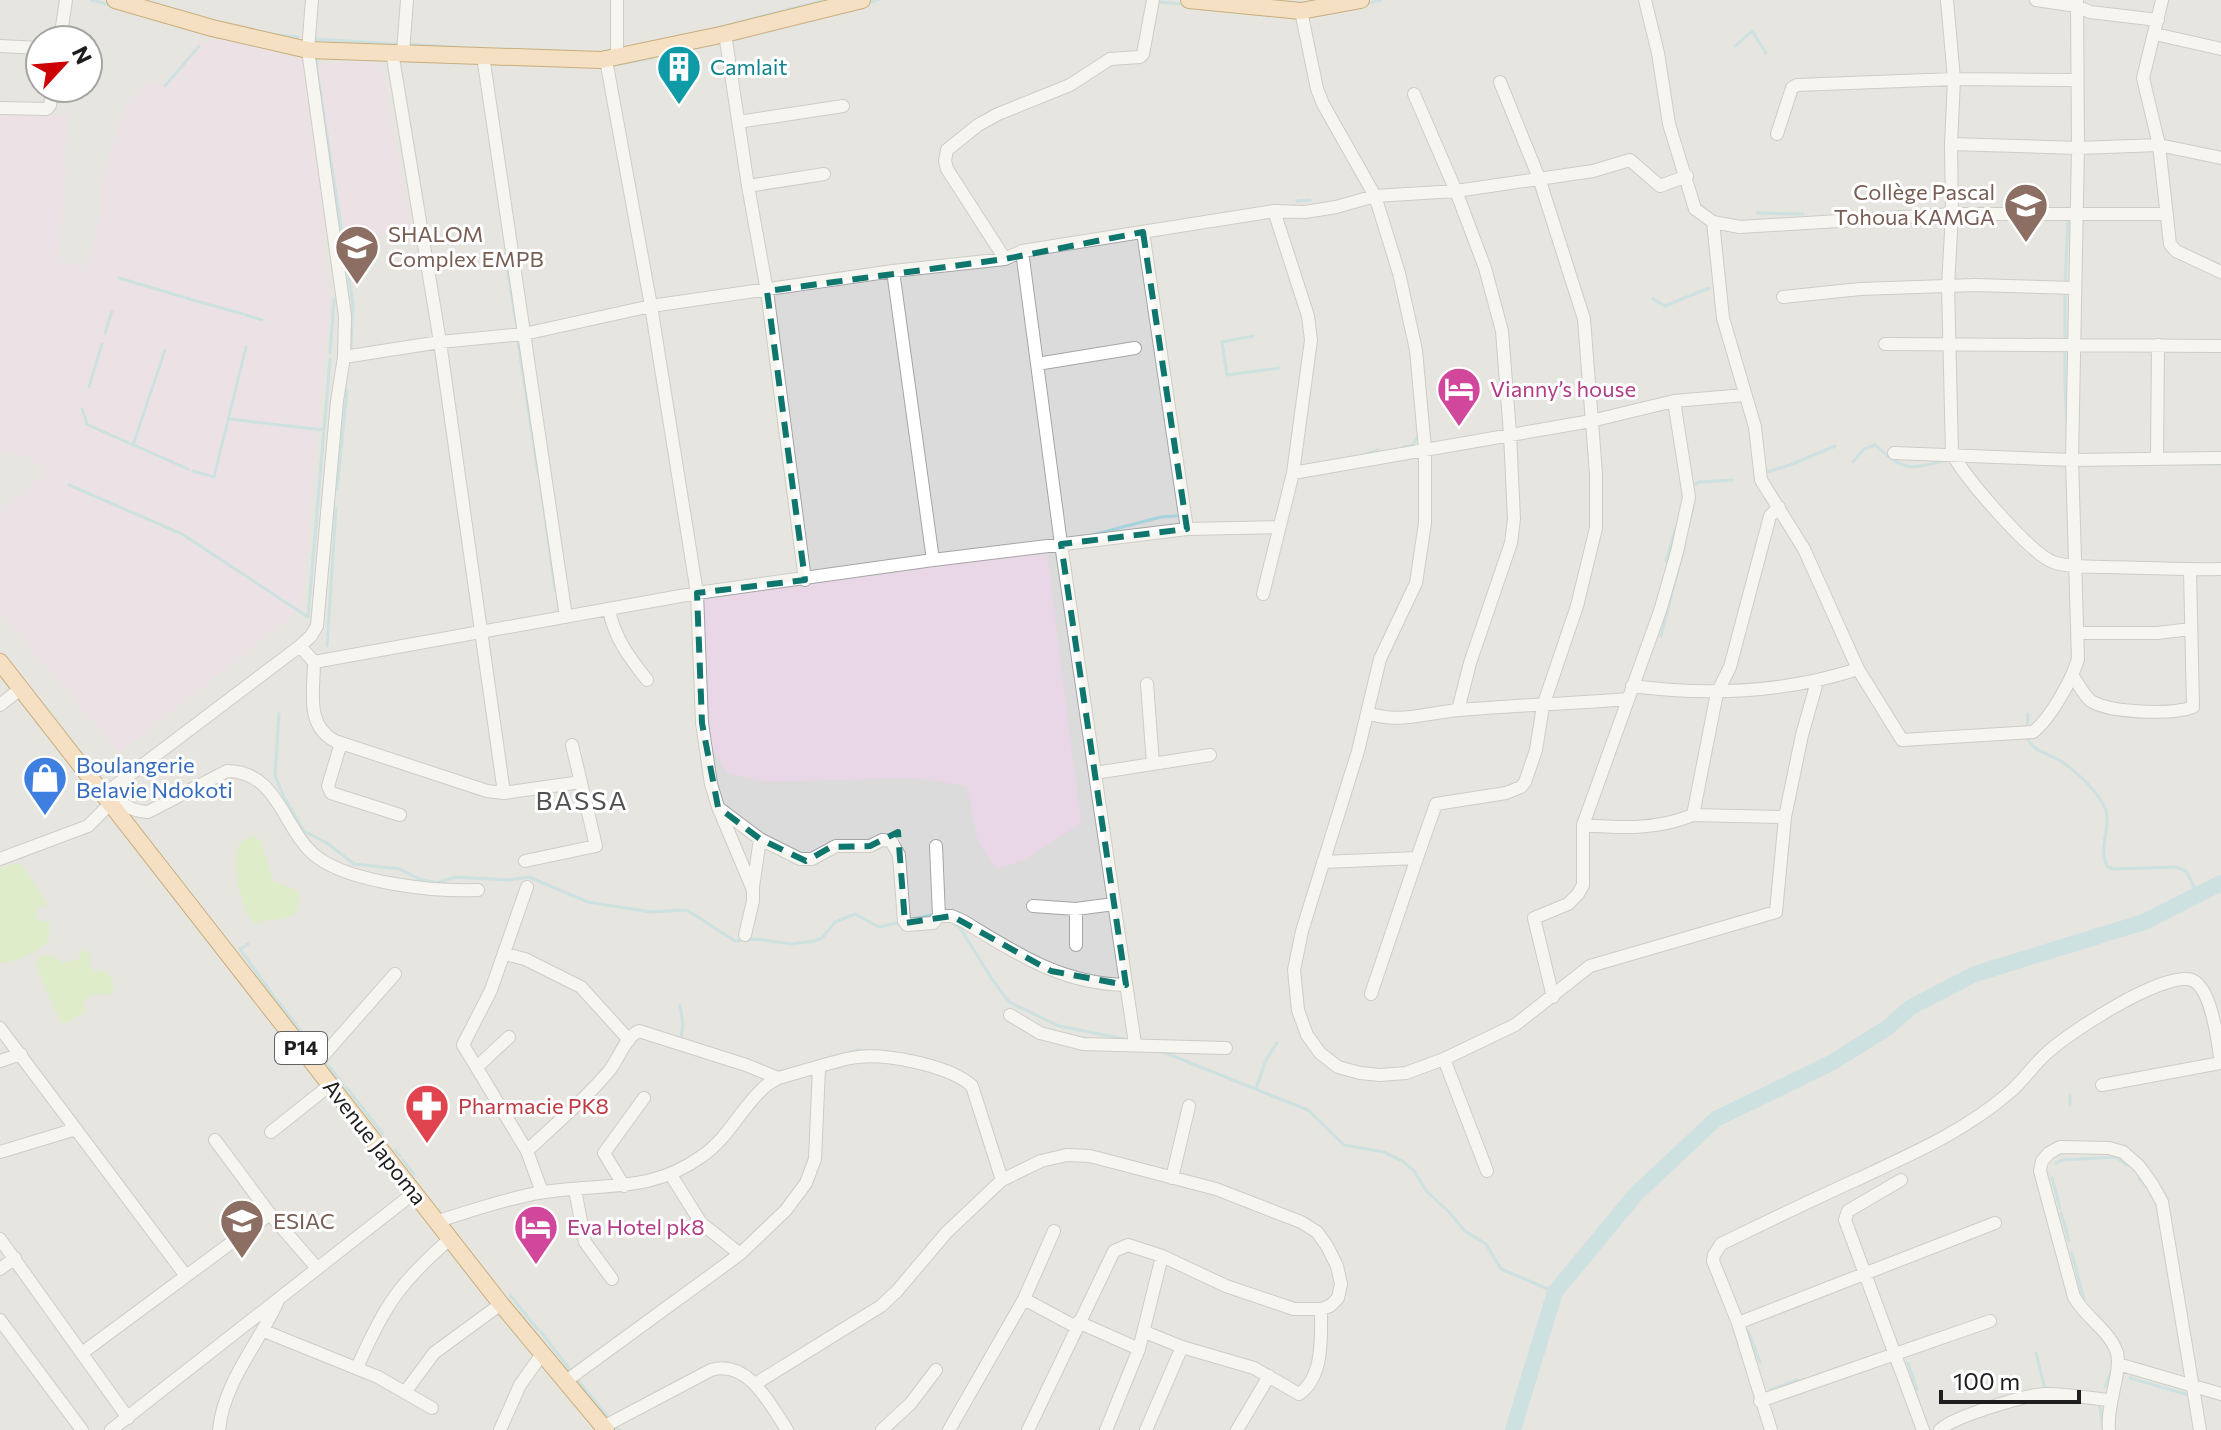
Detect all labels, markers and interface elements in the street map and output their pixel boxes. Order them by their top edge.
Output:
north arrow [24,24,104,104]
text: N [67,42,98,68]
building icon: Camlait [655,43,703,106]
place label: Camlait [710,53,788,80]
place label: Collège Pascal Tohoua KAMGA [1834,178,1995,230]
school or university icon: Collège Pascal Tohoua KAMGA [2002,181,2050,244]
place label: SHALOM Complex EMPB [388,220,544,272]
school or university icon: SHALOM Complex EMPB [333,223,381,286]
hotel icon: Vianny’s house [1435,365,1483,428]
place label: Vianny’s house [1490,375,1636,402]
place label: Boulangerie Belavie Ndokoti [76,751,233,803]
shop icon: Boulangerie Belavie Ndokoti [21,754,69,817]
district label: BASSA [535,784,629,815]
road number: P14 [275,1032,327,1064]
street label: Avenue Japoma [318,1073,433,1210]
pharmacy icon: Pharmacie PK8 [403,1082,451,1145]
place label: Pharmacie PK8 [458,1092,609,1119]
school or university icon: ESIAC [218,1197,266,1260]
hotel icon: Eva Hotel pk8 [512,1203,560,1266]
place label: ESIAC [273,1207,335,1234]
place label: Eva Hotel pk8 [567,1213,705,1240]
scale bar [1941,1354,2079,1404]
text: 100 m [1953,1366,2020,1395]

